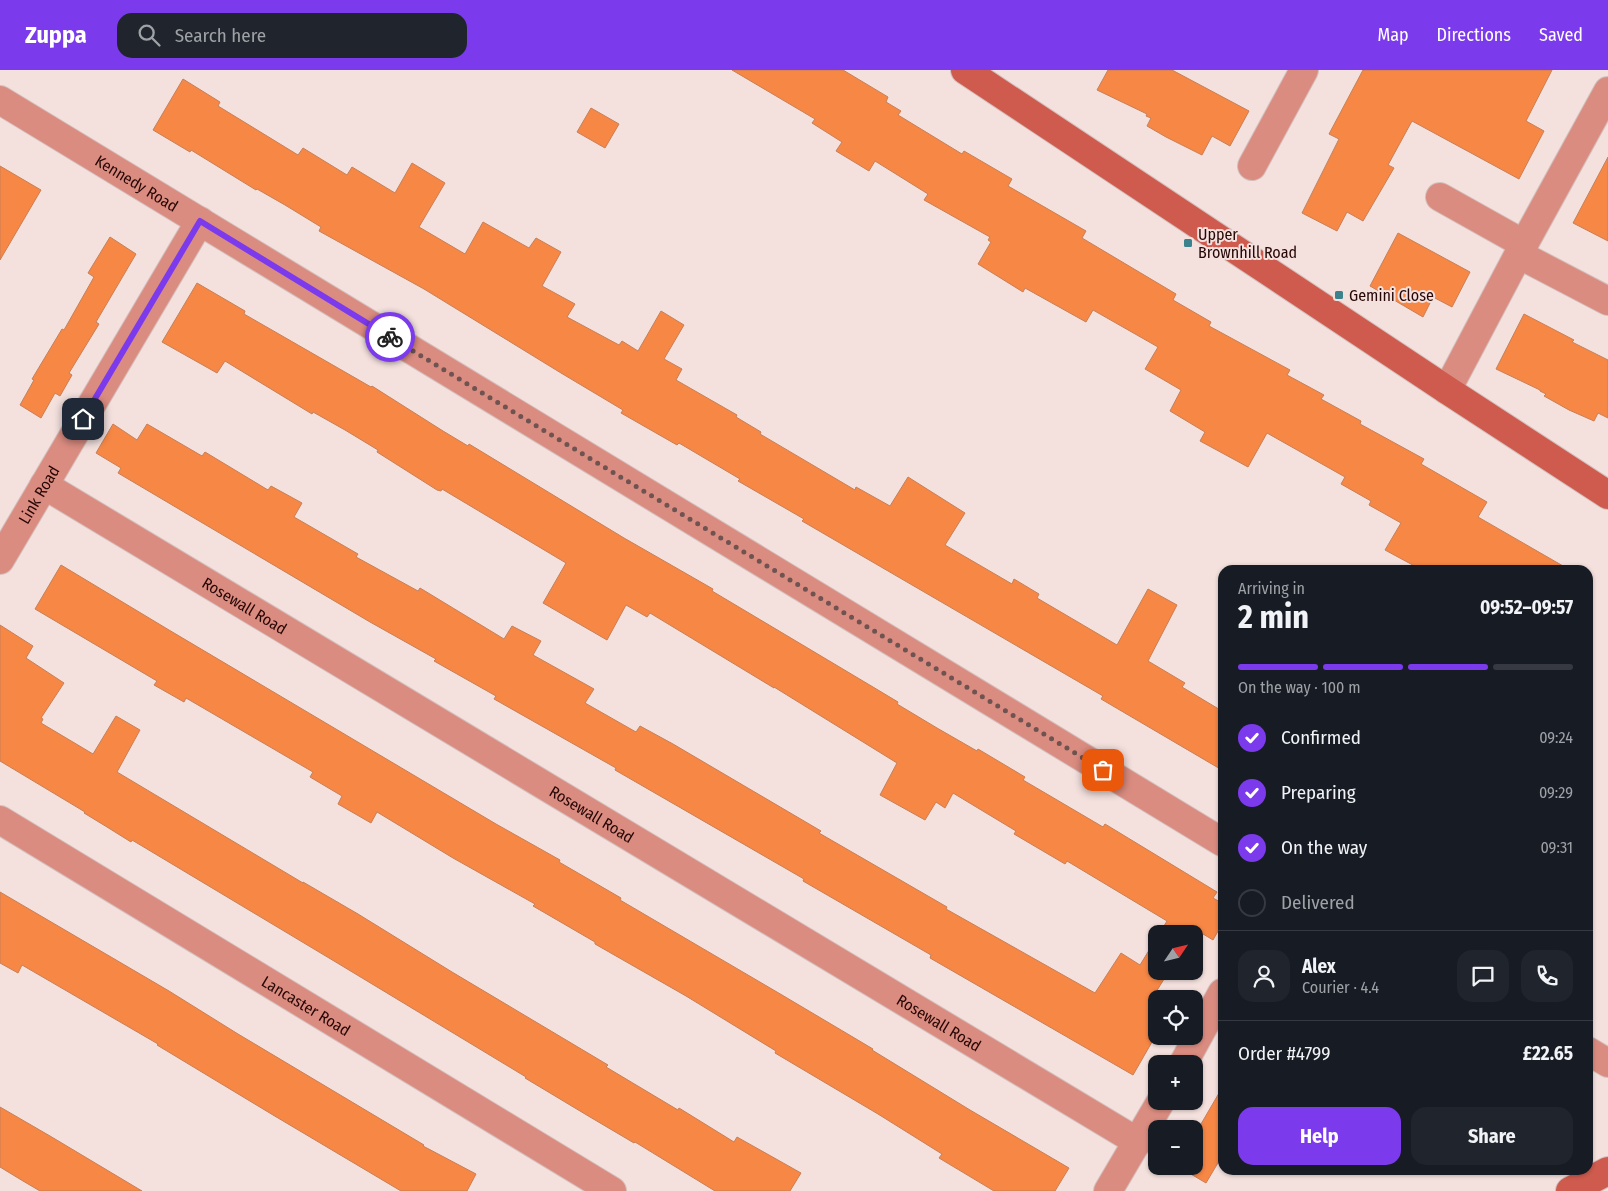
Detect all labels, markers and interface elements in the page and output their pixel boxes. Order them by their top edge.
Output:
search box [117,13,467,58]
text: Zuppa [25,21,87,49]
icon: search [135,21,163,49]
text: Search here [175,24,266,47]
text: Map [1377,24,1409,46]
text: Directions [1437,24,1511,46]
text: Saved [1539,24,1583,46]
street label: Kennedy Road [92,151,182,215]
place label: Upper Brownhill Road [1198,225,1297,262]
marker: Upper Brownhill Road [1182,237,1194,249]
place label: Gemini Close [1349,286,1434,305]
marker: Gemini Close [1333,289,1345,301]
courier [365,312,415,362]
icon: bike [376,323,404,351]
pin [62,398,104,440]
icon: home [69,405,97,433]
street label: Link Road [14,462,63,527]
street label: Rosewall Road [199,573,290,638]
text: Arriving in [1238,579,1305,598]
text: 09:52–09:57 [1480,596,1573,619]
text: 2 min [1238,598,1309,636]
text: On the way · 100 m [1238,678,1360,697]
icon: check [1238,724,1266,752]
text: Confirmed [1281,726,1361,749]
text: 09:24 [1539,728,1573,747]
pin [1082,749,1124,791]
icon: bag [1089,756,1117,784]
icon: check [1238,779,1266,807]
street label: Rosewall Road [546,781,637,847]
text: Preparing [1281,781,1356,804]
text: 09:29 [1539,783,1573,802]
icon: check [1238,834,1266,862]
text: On the way [1281,836,1367,859]
text: 09:31 [1540,838,1573,857]
text: Delivered [1281,891,1355,914]
north arrow [1148,925,1202,980]
map controls [1148,925,1203,1175]
button: person [1238,950,1290,1002]
button: chat [1457,950,1509,1002]
button: phone [1521,950,1573,1002]
text: Alex [1302,955,1336,978]
street label: Lancaster Road [258,972,354,1040]
text: Courier · 4.4 [1302,978,1379,997]
street label: Rosewall Road [893,990,985,1055]
button: locate [1148,990,1203,1045]
text: Order #4799 [1238,1042,1330,1065]
text: £22.65 [1523,1042,1573,1065]
button: + [1148,1055,1203,1110]
button: Help [1238,1107,1401,1165]
button: Share [1411,1107,1573,1165]
button: − [1148,1120,1203,1175]

